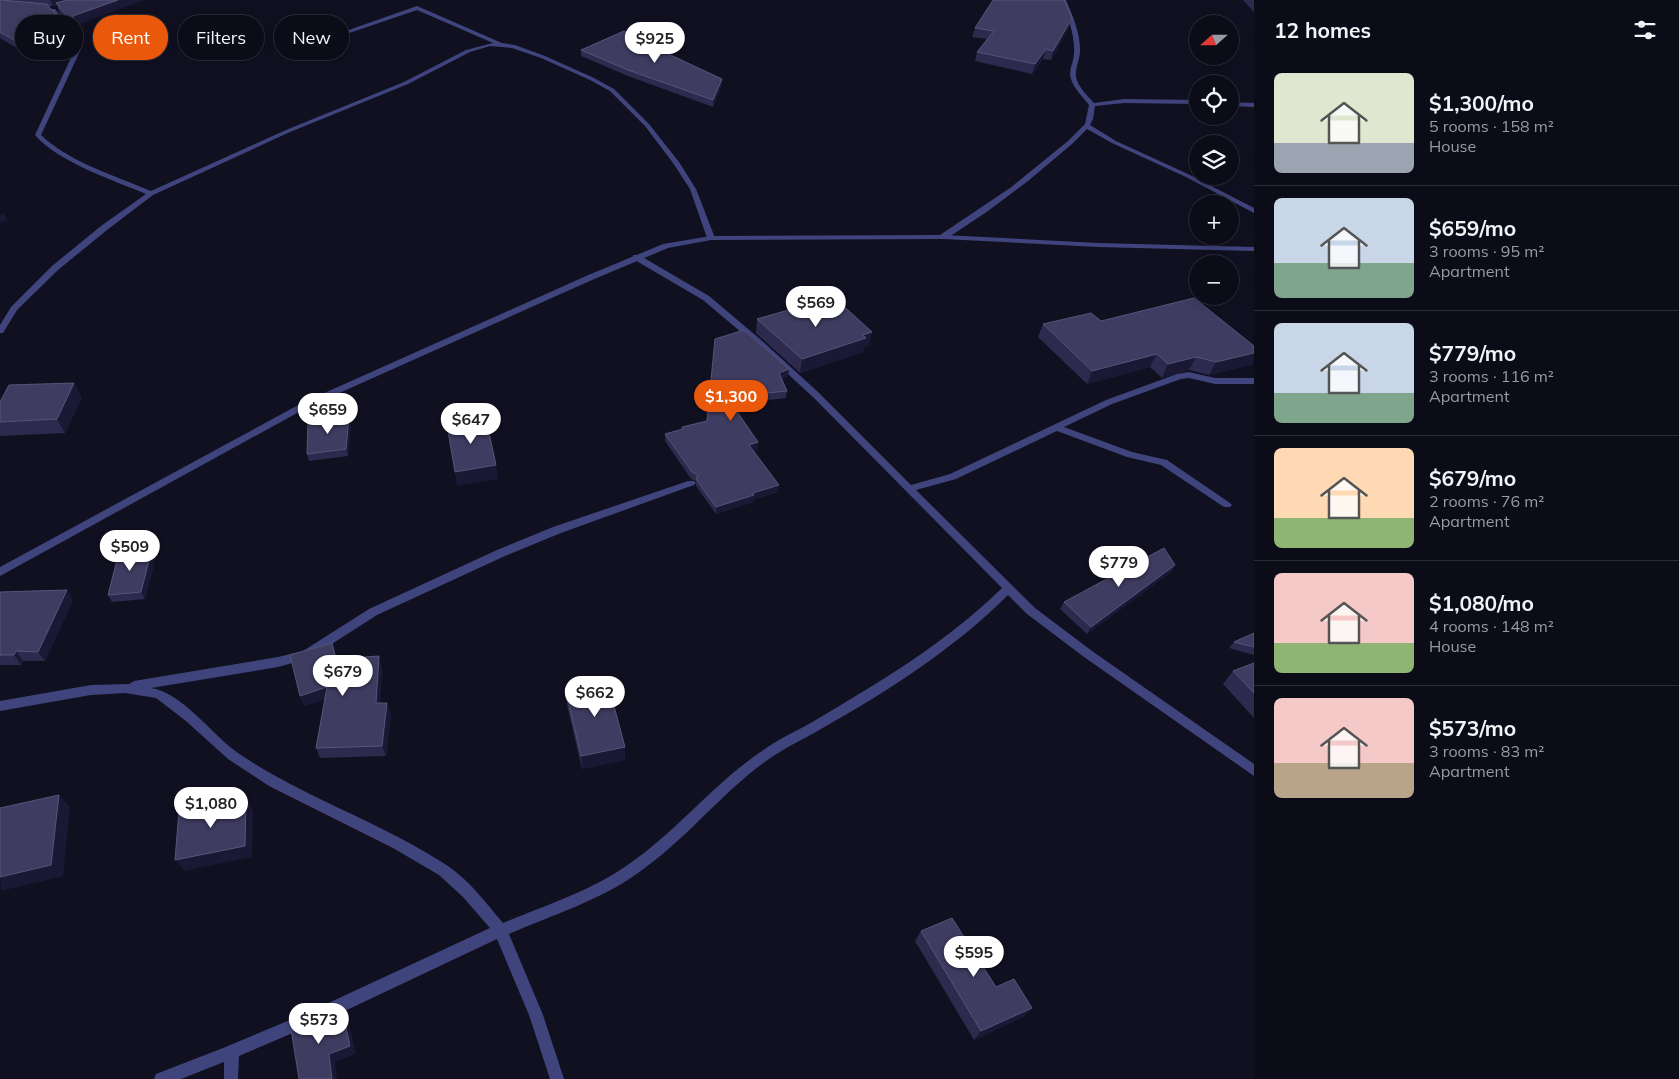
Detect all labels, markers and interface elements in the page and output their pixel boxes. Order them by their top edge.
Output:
chip: Buy [15,15,83,60]
chip: Rent [93,15,168,60]
chip: Filters [178,15,264,60]
chip: New [274,15,349,60]
north arrow [1189,15,1239,65]
map controls [1189,15,1239,305]
icon: filters [1631,16,1659,44]
text: 12 homes [1274,17,1371,43]
pin: $925 [625,22,685,64]
text: $925 [636,28,674,48]
button: locate [1189,75,1239,125]
text: $1,300/mo [1429,90,1534,116]
icon: home [1314,93,1374,153]
text: 5 rooms · 158 m² [1429,116,1554,136]
button: layers [1189,135,1239,185]
text: House [1429,136,1476,156]
button: + [1189,195,1239,245]
text: $659/mo [1429,215,1516,241]
icon: home [1314,218,1374,278]
text: 3 rooms · 95 m² [1429,241,1544,261]
button: − [1189,255,1239,305]
text: Apartment [1429,261,1510,281]
pin: $569 [786,286,846,328]
text: $569 [797,292,835,312]
text: $779/mo [1429,340,1516,366]
icon: home [1314,343,1374,403]
text: 3 rooms · 116 m² [1429,366,1554,386]
pin: $1,300 [690,380,772,422]
text: $1,300 [705,386,757,406]
text: Apartment [1429,386,1510,406]
pin: $659 [298,392,358,435]
text: $659 [309,399,347,419]
pin: $647 [441,402,501,445]
text: $647 [452,409,490,429]
text: $679/mo [1429,465,1516,491]
icon: home [1314,468,1374,528]
text: 2 rooms · 76 m² [1429,491,1544,511]
text: Apartment [1429,511,1510,531]
pin: $509 [100,530,160,572]
text: $509 [111,536,149,556]
pin: $779 [1089,546,1149,588]
text: $779 [1100,552,1138,572]
text: $1,080/mo [1429,590,1534,616]
icon: home [1314,593,1374,653]
text: 4 rooms · 148 m² [1429,616,1554,636]
text: House [1429,636,1476,656]
pin: $679 [313,654,373,697]
text: $679 [324,661,362,681]
pin: $662 [565,676,625,718]
text: $662 [576,682,614,702]
text: $573/mo [1429,715,1516,741]
icon: home [1314,718,1374,778]
text: 3 rooms · 83 m² [1429,741,1544,761]
text: Apartment [1429,761,1510,781]
pin: $1,080 [170,786,252,829]
text: $1,080 [185,793,237,813]
pin: $595 [944,936,1004,978]
text: $595 [955,942,993,962]
pin: $573 [289,1002,349,1045]
text: $573 [300,1009,338,1029]

